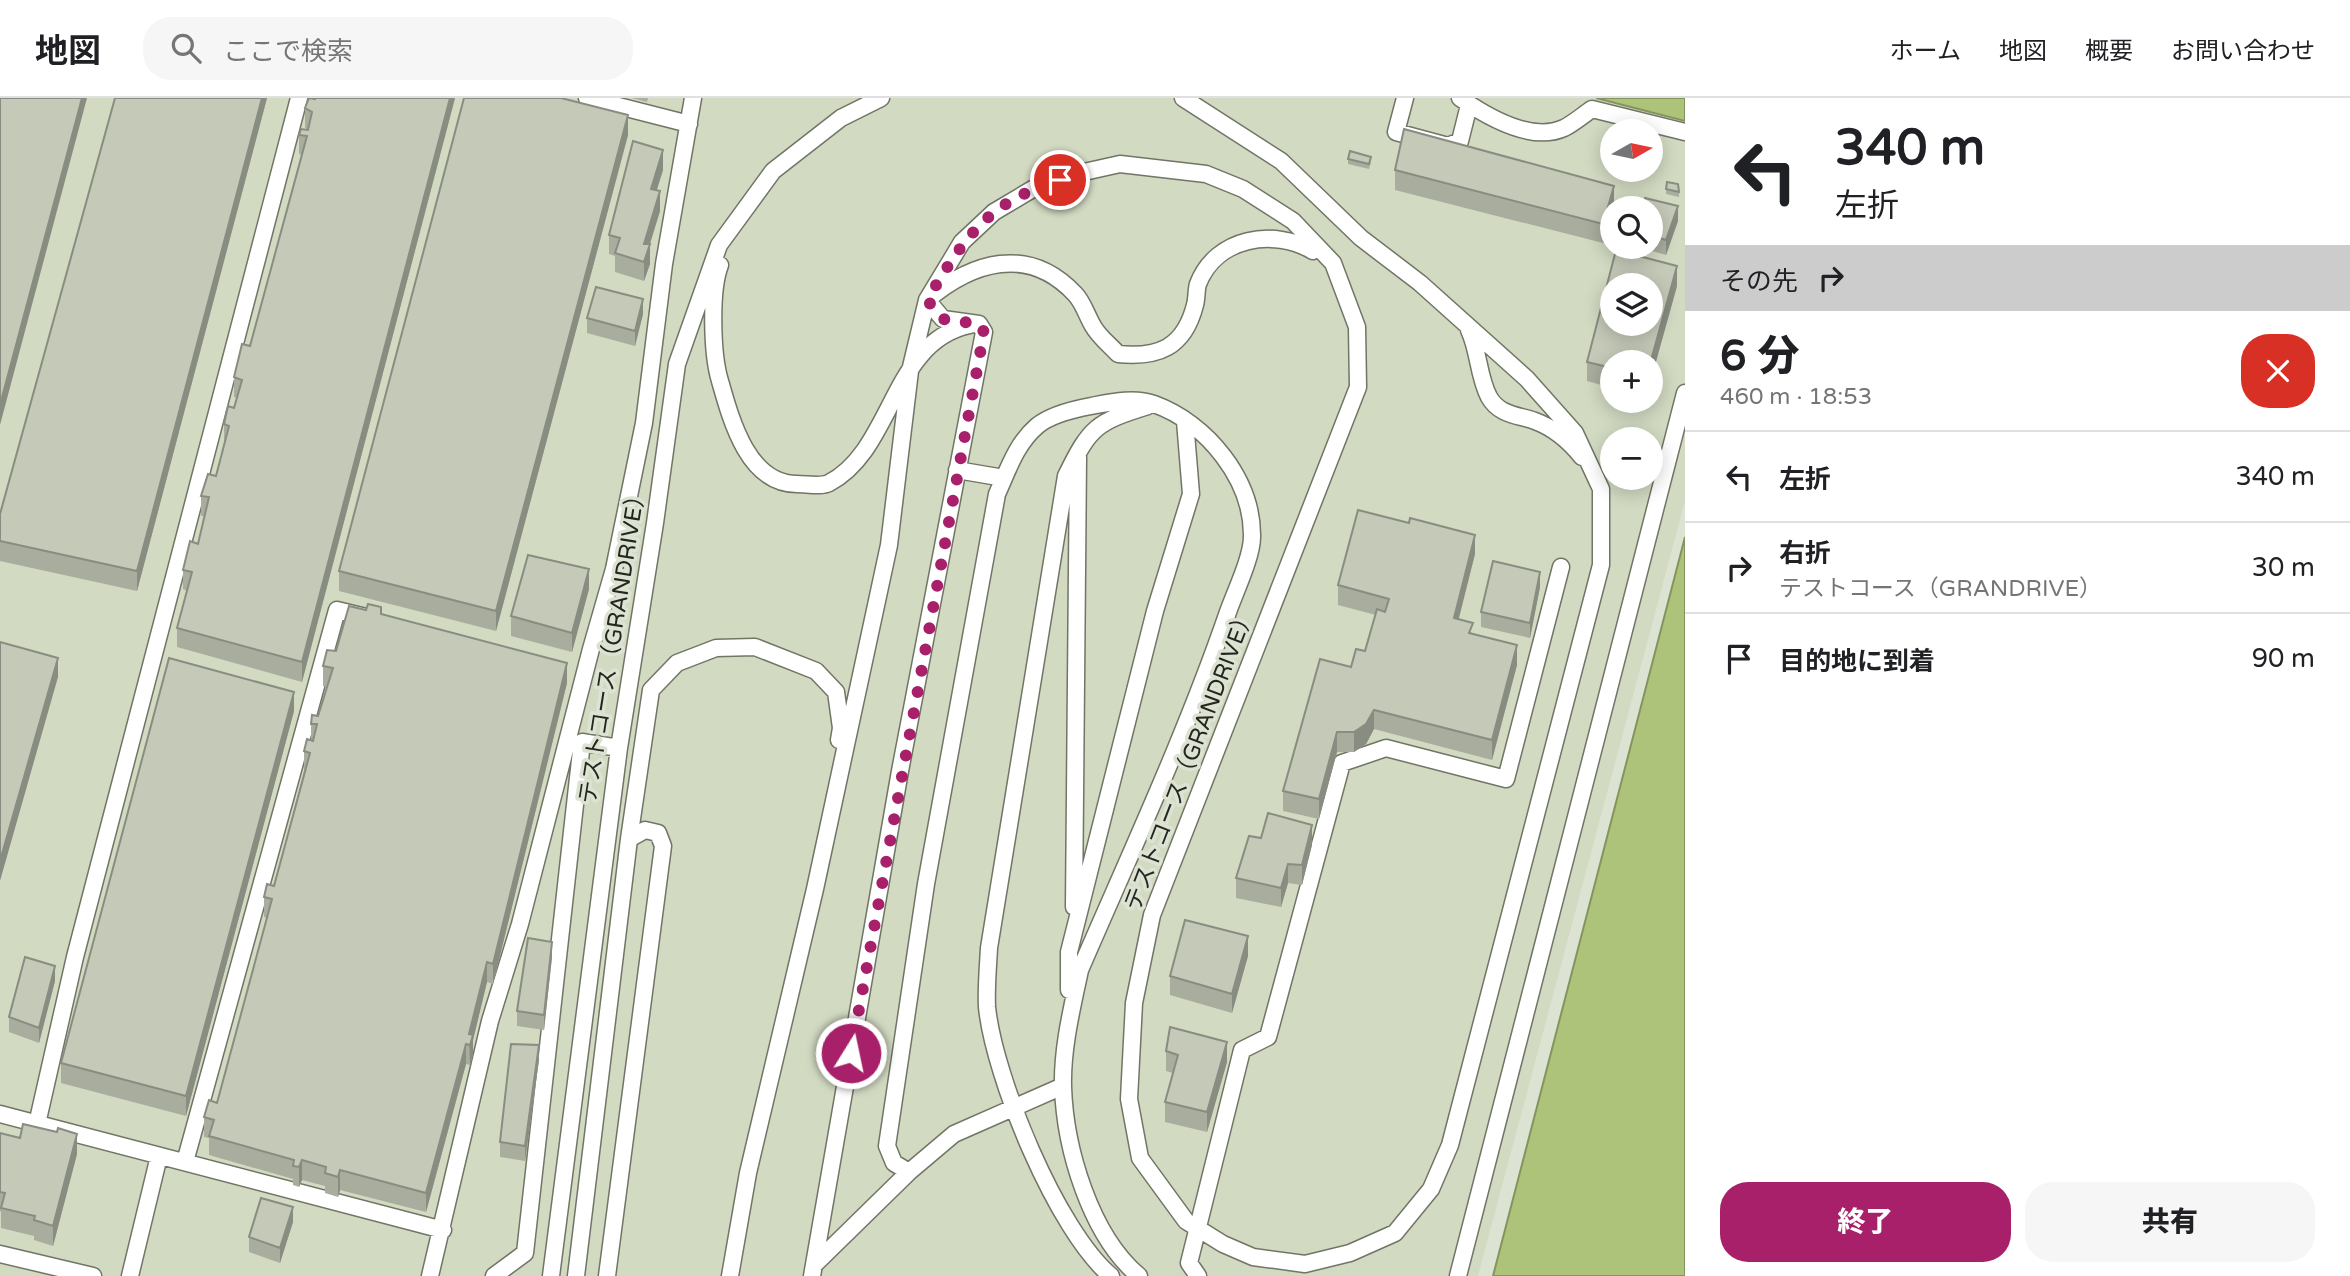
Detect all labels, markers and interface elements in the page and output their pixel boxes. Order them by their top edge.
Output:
search box [143,17,633,80]
icon: search [167,29,205,67]
text: 地図 [35,32,101,71]
text: ここで検索 [223,36,353,67]
text: ホーム [1890,37,1961,66]
text: 地図 [1999,37,2047,66]
text: 概要 [2085,37,2133,66]
text: お問い合わせ [2171,37,2315,66]
north arrow [1600,119,1662,182]
map controls [1600,119,1663,490]
text: 340 m [1835,119,1985,178]
icon: left [1720,126,1811,217]
pin [1030,150,1090,210]
icon: arrive [1041,161,1079,199]
text: 左折 [1835,187,1899,225]
button: search [1600,196,1663,259]
icon: right [1812,259,1850,297]
text: その先 [1720,266,1798,297]
button: layers [1600,273,1663,336]
text: 6 分 [1720,331,1799,382]
button: close [2241,334,2315,408]
button: + [1600,350,1663,413]
text: 460 m · 18:53 [1720,383,1872,411]
button: − [1600,427,1663,490]
icon: left [1720,458,1758,496]
text: 340 m [2235,461,2315,492]
text: 左折 [1779,464,1831,495]
street label: テストコース（GRANDRIVE） [574,482,652,806]
text: 右折 [1779,538,1831,569]
icon: right [1720,549,1758,587]
text: 30 m [2252,552,2315,583]
text: テストコース（GRANDRIVE） [1779,575,2102,603]
street label: テストコース（GRANDRIVE） [1119,603,1261,915]
icon: arrive [1720,640,1758,678]
text: 90 m [2252,643,2315,674]
text: 目的地に到着 [1779,646,1935,677]
position arrow [814,1016,888,1090]
button: 終了 [1720,1182,2011,1262]
button: 共有 [2025,1182,2315,1262]

